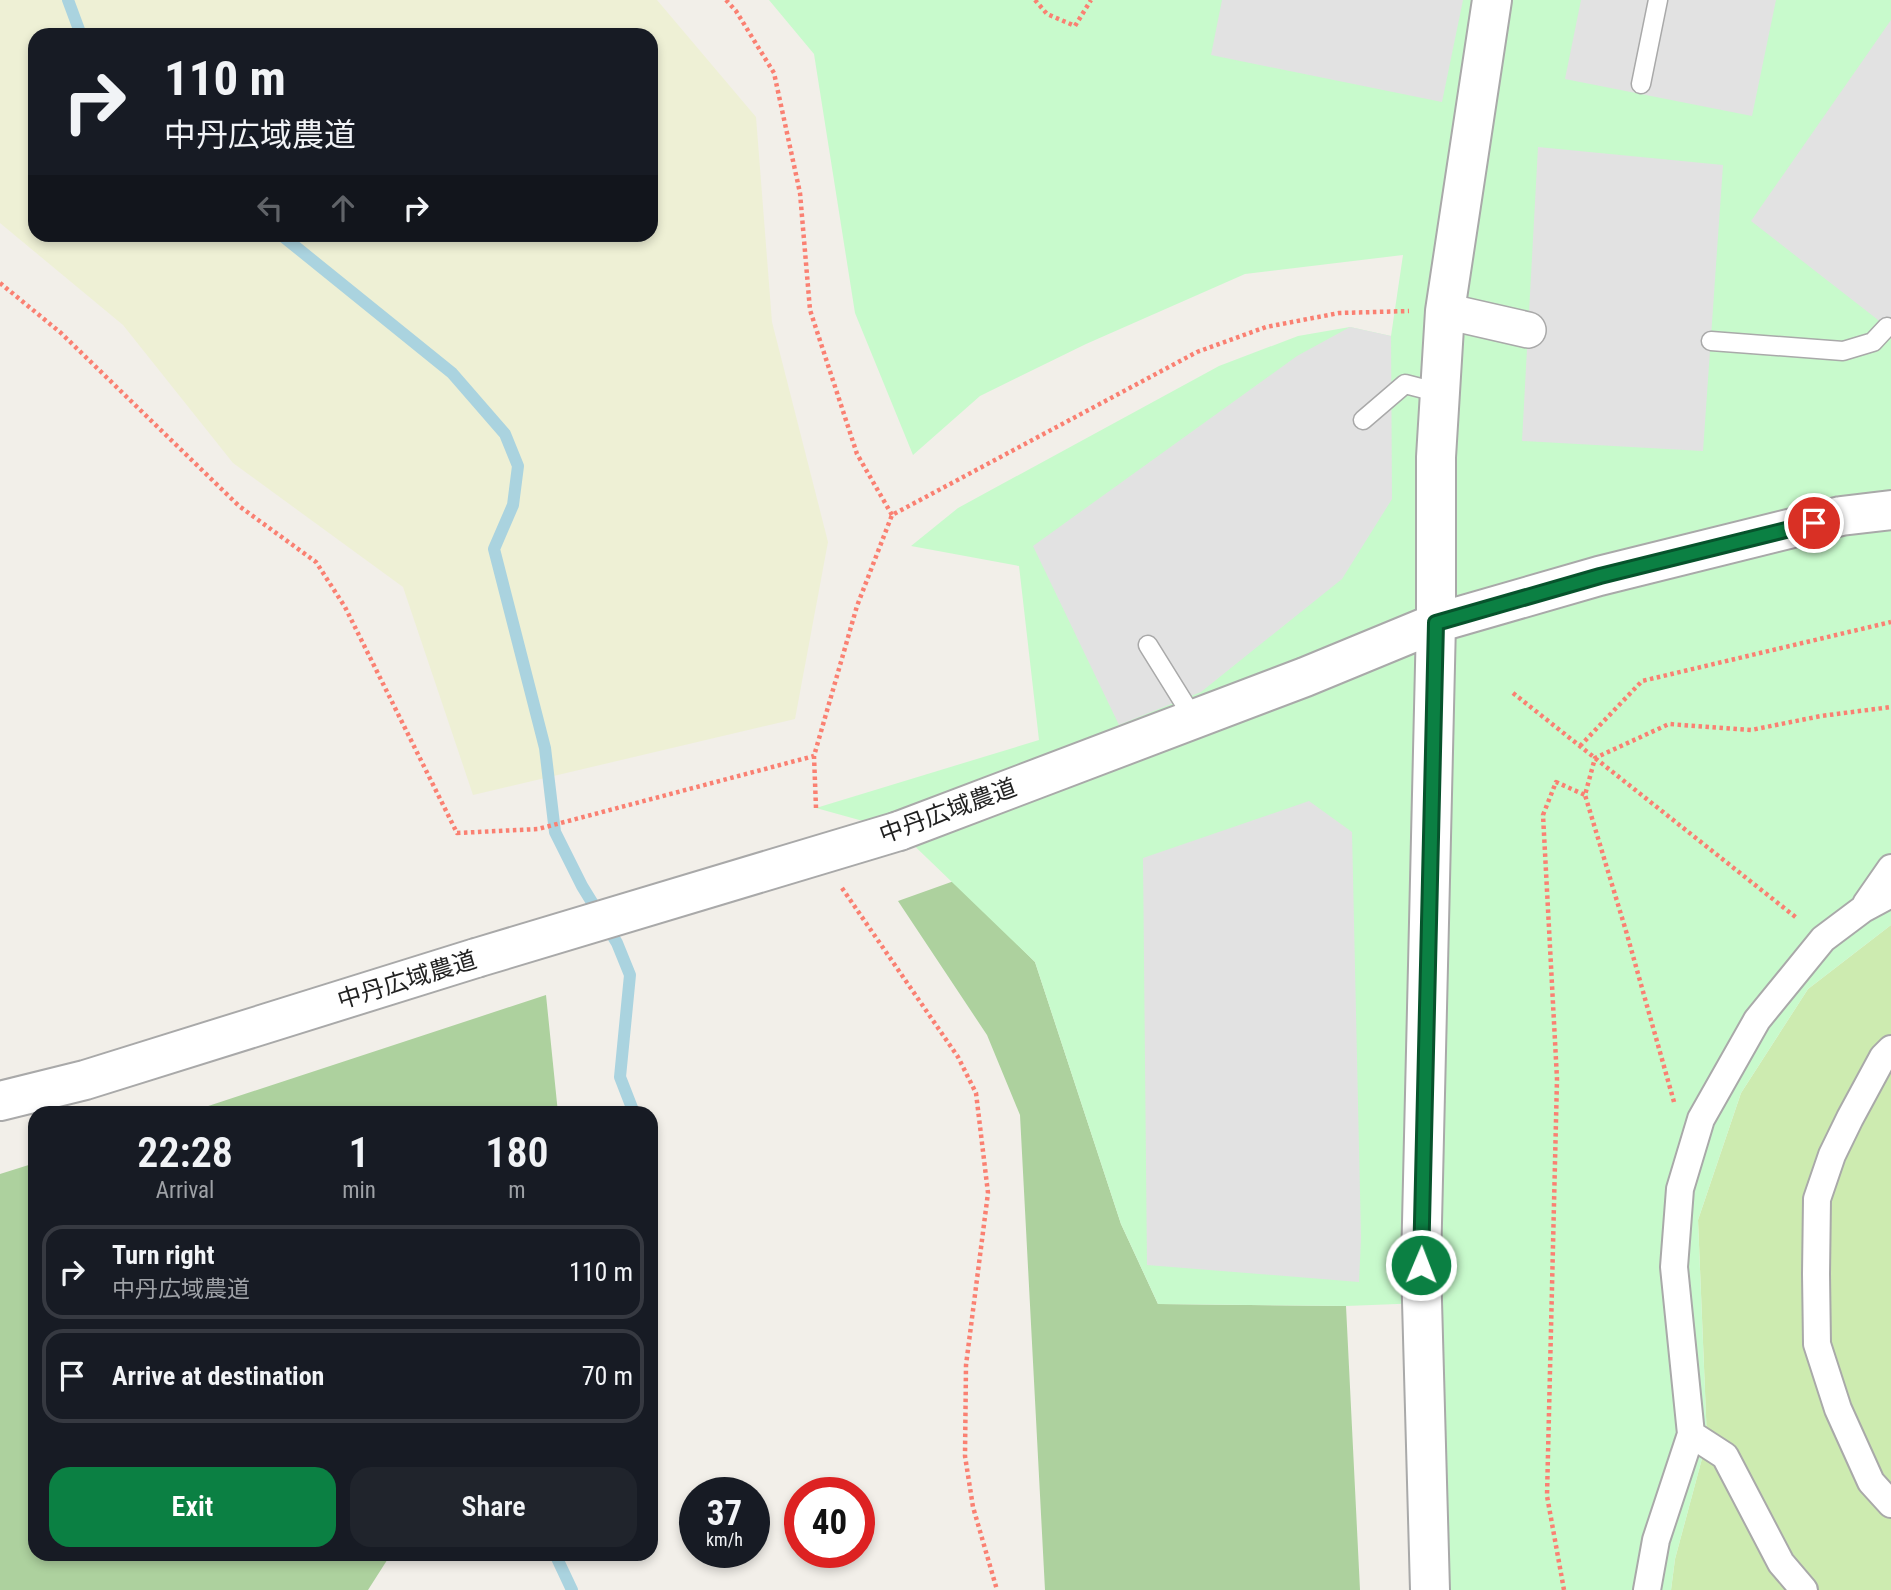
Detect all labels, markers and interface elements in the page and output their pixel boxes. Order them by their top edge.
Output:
text: 110 m [164,50,286,107]
icon: right [49,56,140,147]
text: 中丹広域農道 [164,116,356,154]
icon: left [251,189,289,227]
icon: ahead [324,189,362,227]
icon: right [397,189,435,227]
pin [1784,493,1844,553]
icon: arrive [1795,504,1833,542]
street label: 中丹広域農道 [876,773,1020,849]
street label: 中丹広域農道 [334,946,480,1014]
text: 22:28 [137,1128,233,1177]
text: 1 [349,1128,370,1177]
text: 180 [485,1128,549,1177]
text: Arrival [156,1177,214,1204]
text: min [342,1177,376,1204]
text: m [508,1177,526,1204]
position arrow [1384,1228,1458,1302]
text: Turn right [112,1240,214,1270]
icon: right [53,1253,91,1291]
text: 110 m [569,1257,633,1287]
text: 中丹広域農道 [112,1276,250,1303]
icon: arrive [53,1357,91,1395]
text: Arrive at destination [112,1361,324,1391]
text: 70 m [582,1361,633,1391]
button: Exit [49,1467,336,1547]
button: Share [350,1467,637,1547]
speed limit sign: 40 [784,1477,875,1568]
text: 37 [707,1493,742,1534]
text: km/h [706,1529,743,1550]

